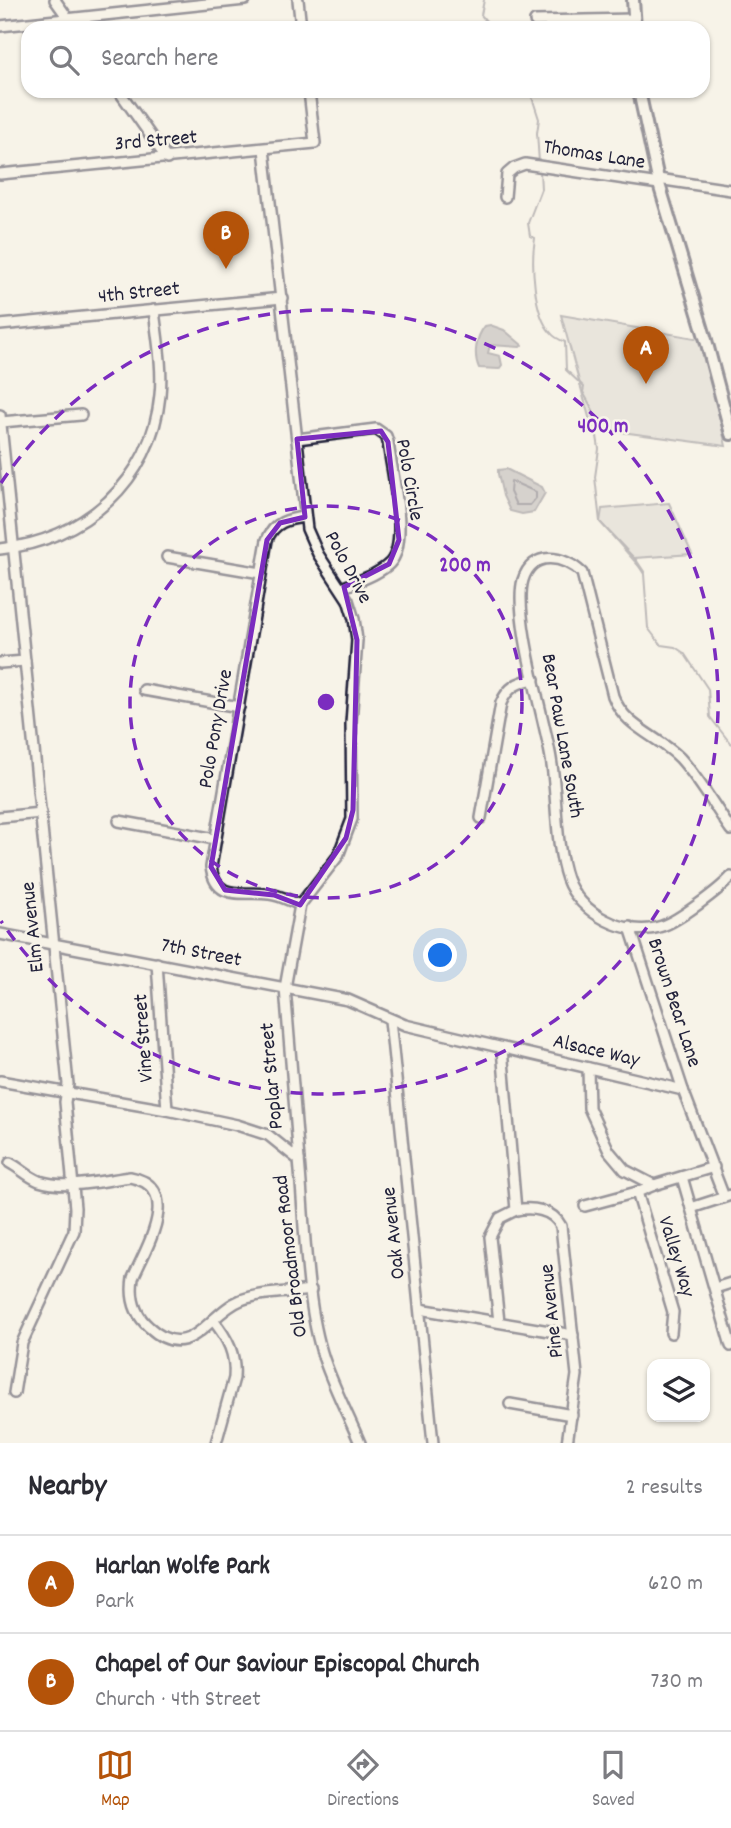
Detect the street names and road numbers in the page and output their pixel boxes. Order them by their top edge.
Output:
street label: 3rd Street [113,123,199,161]
street label: Thomas Lane [541,133,647,179]
street label: 4th Street [97,275,182,313]
street label: Polo Circle [386,437,430,523]
street label: Polo Drive [315,526,379,610]
street label: Bear Paw Lane South [532,651,590,821]
street label: Polo Pony Drive [192,667,242,791]
street label: Elm Avenue [14,880,54,974]
street label: 7th Street [158,932,244,977]
street label: Brown Bear Lane [638,935,708,1071]
street label: Vine Street [127,992,163,1083]
street label: Poplar Street [253,1021,293,1131]
street label: Alsace Way [550,1027,643,1077]
street label: Old Broadmoor Road [267,1173,317,1339]
street label: Oak Avenue [375,1185,415,1281]
street label: Valley Way [649,1213,702,1301]
street label: Pine Avenue [533,1262,573,1360]

